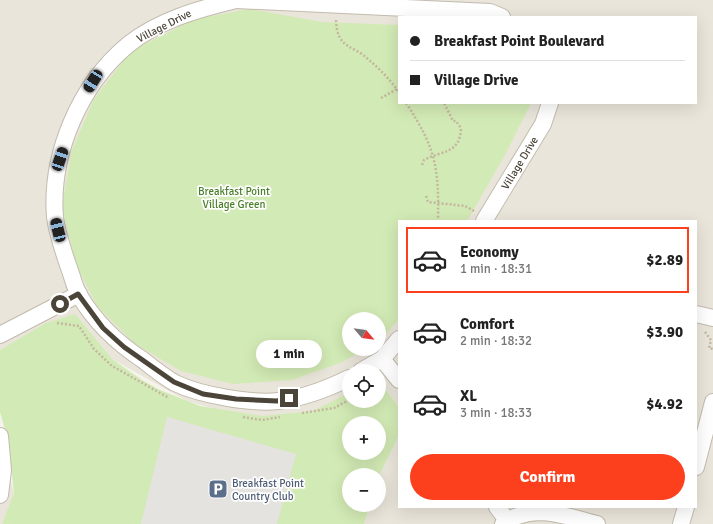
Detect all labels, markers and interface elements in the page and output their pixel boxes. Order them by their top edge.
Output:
street label: Village Drive [135,7,193,45]
text: Breakfast Point Boulevard [434,32,604,50]
car [82,68,104,94]
text: Village Drive [434,71,518,89]
street label: Village Drive [498,134,540,192]
car [50,146,70,172]
park label: Breakfast Point Village Green [198,185,270,211]
car [49,217,67,243]
icon: car [412,242,448,278]
text: Economy [460,243,519,261]
text: $2.89 [646,251,683,269]
text: 1 min · 18:31 [460,261,532,277]
route start [51,295,69,313]
north arrow [342,312,386,356]
map controls [342,312,386,512]
icon: car [412,314,448,350]
text: Comfort [460,315,514,333]
text: $3.90 [646,323,683,341]
text: 2 min · 18:32 [460,333,532,349]
callout: 1 min [256,340,322,368]
text: 1 min [273,346,305,362]
button: locate [342,364,386,408]
icon: car [412,386,448,422]
text: XL [460,387,477,405]
route end [280,389,298,407]
text: $4.92 [646,395,683,413]
text: 3 min · 18:33 [460,405,532,421]
button: + [342,416,386,460]
button: Confirm [410,454,685,500]
button: − [342,468,386,512]
place label: Breakfast Point Country Club [232,477,304,503]
parking icon: Breakfast Point Country Club [207,478,229,500]

